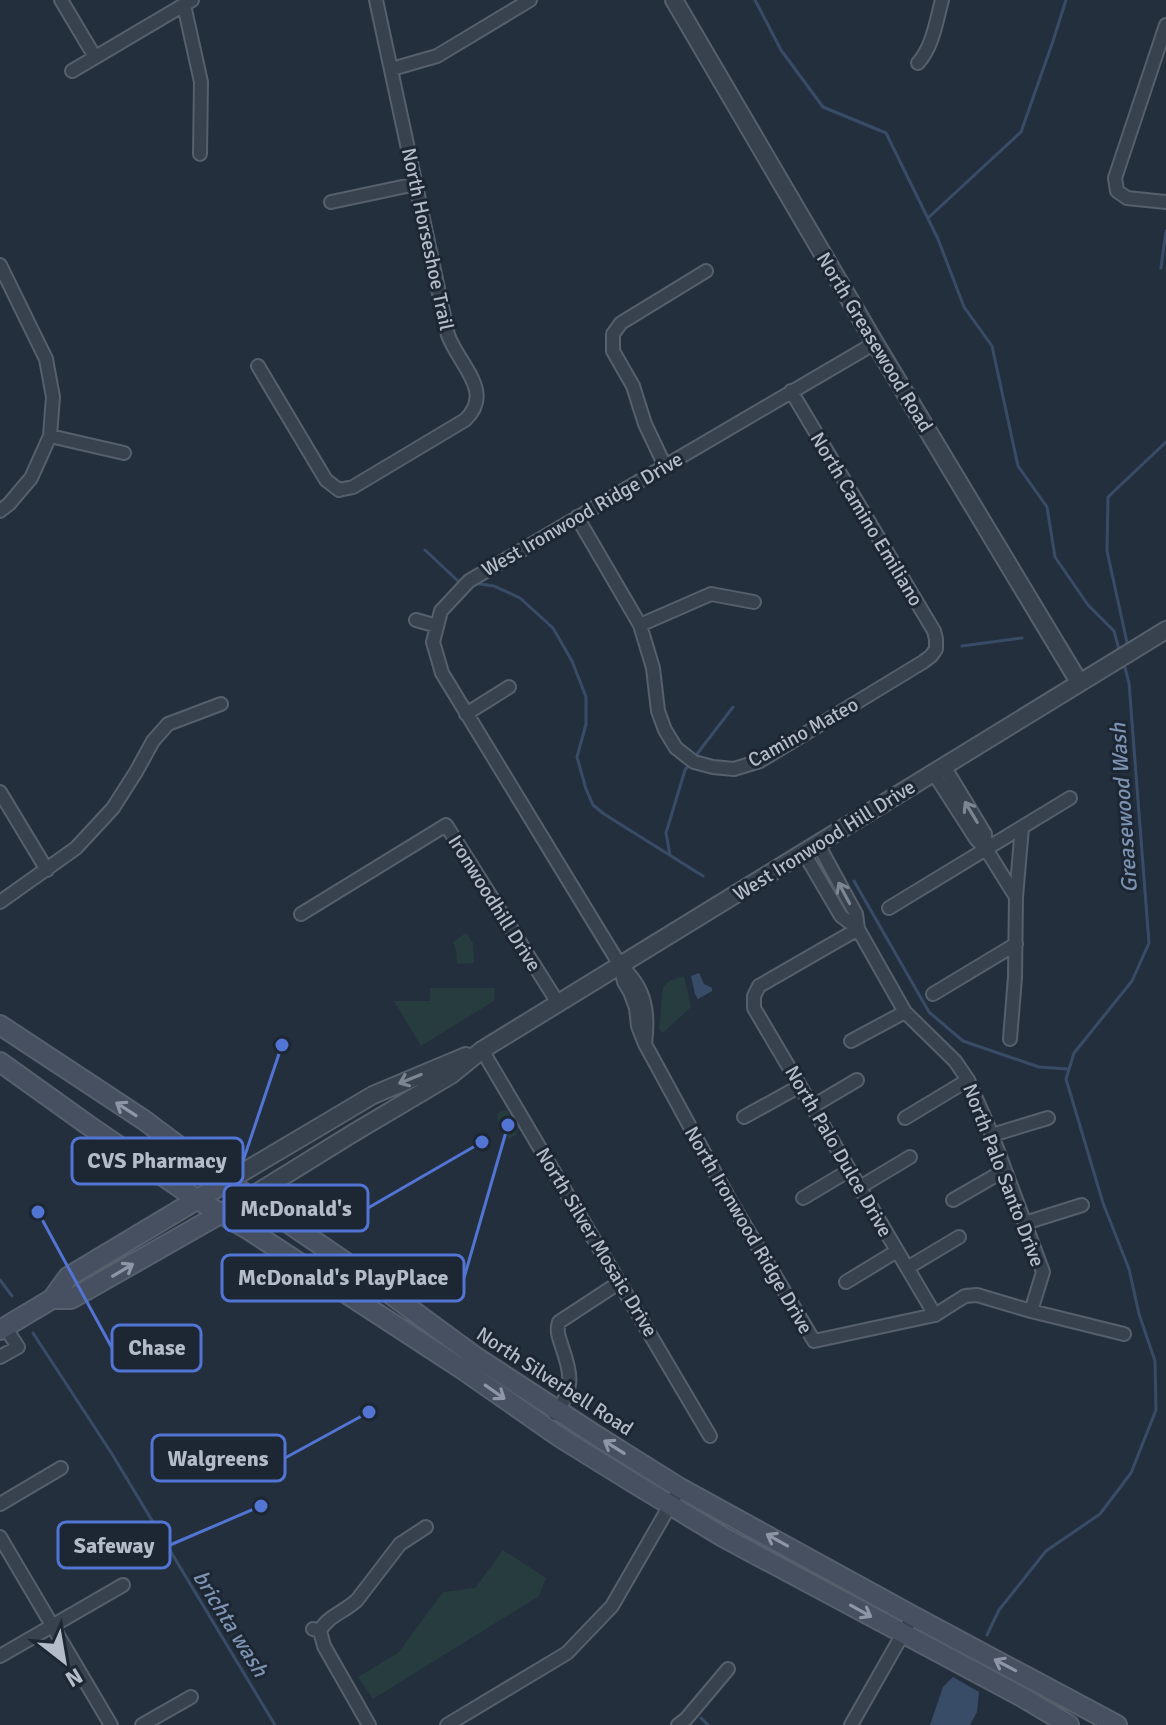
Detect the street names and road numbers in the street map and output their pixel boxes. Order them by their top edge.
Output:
street label: North Horseshoe Trail [396,145,459,333]
street label: North Greasewood Road [811,248,938,437]
street label: North Camino Emiliano [805,428,928,611]
street label: West Ironwood Ridge Drive [477,447,687,582]
street label: Camino Mateo [744,692,863,773]
street label: West Ironwood Hill Drive [729,774,920,907]
street label: Ironwoodhill Drive [443,830,547,976]
street label: North Palo Dulce Drive [779,1061,898,1241]
street label: North Palo Santo Drive [957,1080,1050,1270]
street label: North Ironwood Ridge Drive [679,1122,818,1339]
street label: North Silver Mosaic Drive [530,1143,663,1341]
street label: North Silverbell Road [472,1321,638,1441]

